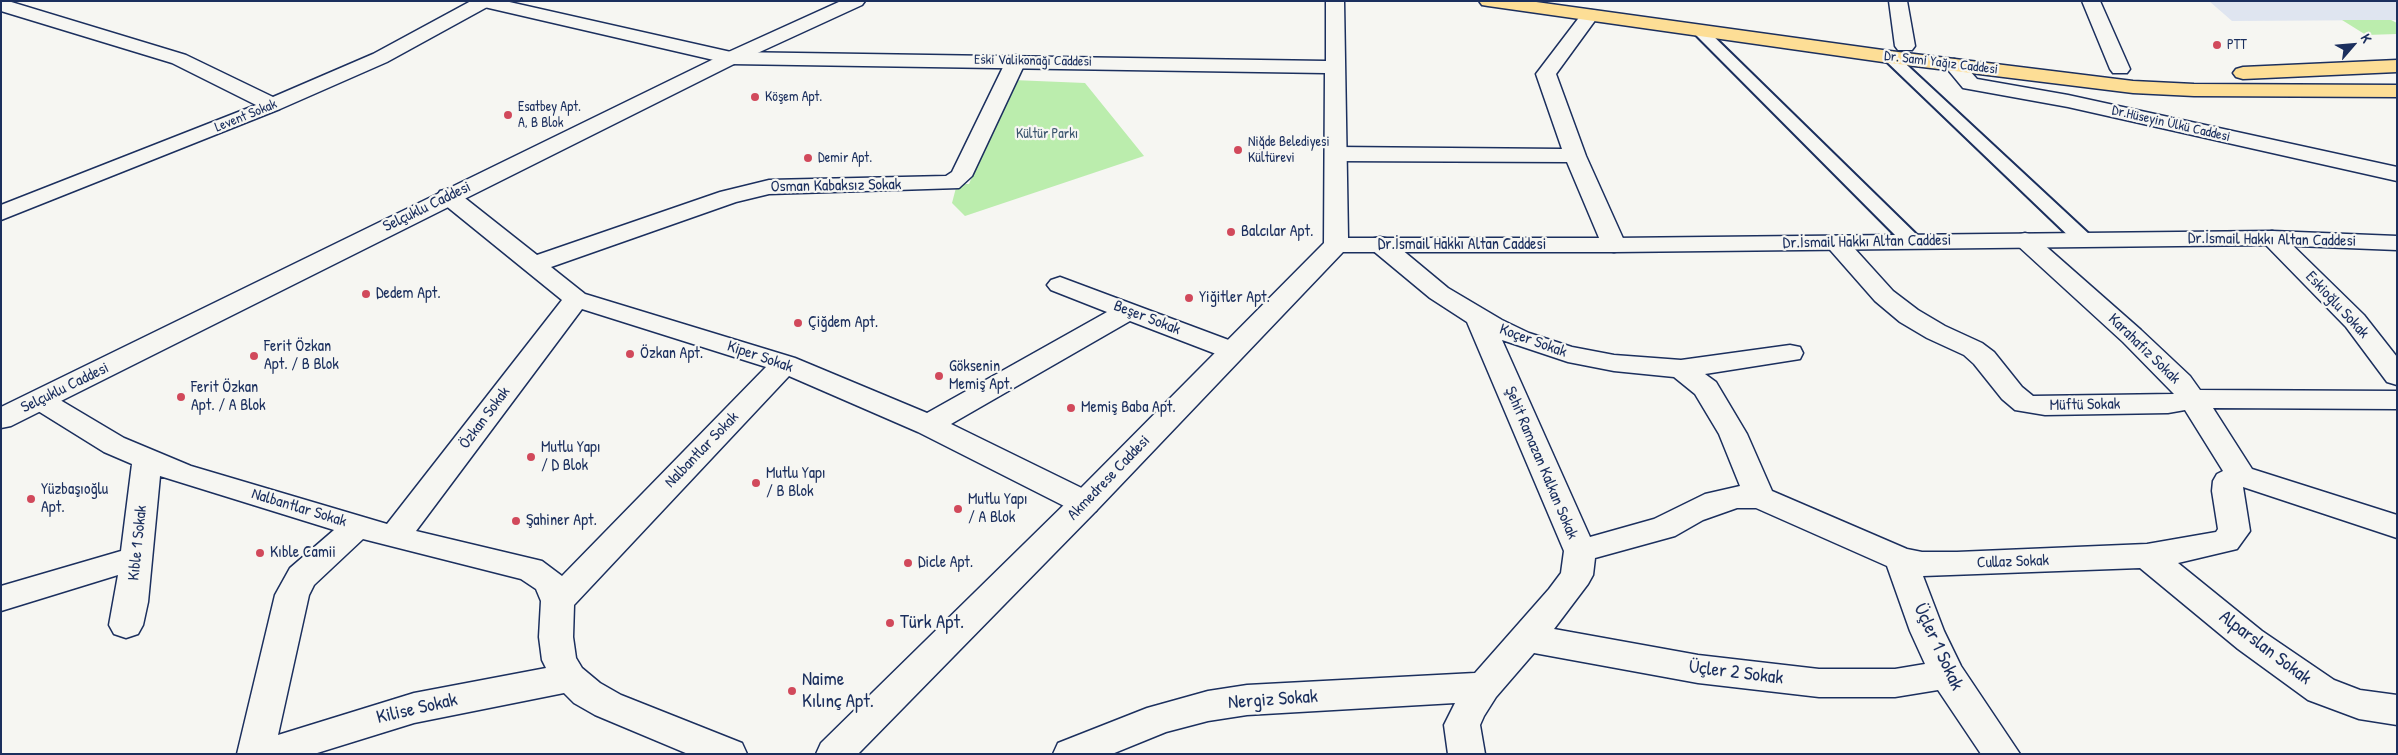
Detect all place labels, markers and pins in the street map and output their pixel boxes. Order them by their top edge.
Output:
place label: PTT [2227,37,2247,53]
marker: PTT [2211,39,2223,51]
place label: Köşem Apt. [765,89,822,105]
marker: Köşem Apt. [749,91,761,103]
place label: Esatbey Apt. A, B Blok [518,99,581,132]
marker: Esatbey Apt. A, B Blok [502,109,514,121]
place label: Niğde Belediyesi Kültürevi [1248,134,1330,166]
marker: Niğde Belediyesi Kültürevi [1232,144,1244,156]
place label: Demir Apt. [818,150,872,166]
marker: Demir Apt. [802,152,814,164]
place label: Balcılar Apt. [1241,222,1313,242]
marker: Balcılar Apt. [1225,226,1237,238]
place label: Dedem Apt. [376,284,441,304]
marker: Dedem Apt. [360,288,372,300]
place label: Yiğitler Apt. [1199,288,1270,308]
marker: Yiğitler Apt. [1183,292,1195,304]
place label: Çiğdem Apt. [808,313,878,333]
marker: Çiğdem Apt. [792,317,804,329]
place label: Ferit Özkan Apt. / B Blok [264,337,339,375]
place label: Özkan Apt. [640,344,703,364]
marker: Özkan Apt. [624,348,636,360]
marker: Ferit Özkan Apt. / B Blok [248,350,260,362]
place label: Göksenin Memiş Apt. [949,357,1013,395]
marker: Göksenin Memiş Apt. [933,370,945,382]
place label: Ferit Özkan Apt. / A Blok [191,378,266,416]
marker: Ferit Özkan Apt. / A Blok [175,391,187,403]
place label: Memiş Baba Apt. [1081,398,1176,418]
marker: Memiş Baba Apt. [1065,402,1077,414]
place label: Mutlu Yapı / D Blok [541,438,601,476]
marker: Mutlu Yapı / D Blok [525,451,537,463]
place label: Mutlu Yapı / B Blok [766,464,826,502]
marker: Mutlu Yapı / B Blok [750,477,762,489]
place label: Yüzbaşıoğlu Apt. [41,480,108,518]
place label: Mutlu Yapı / A Blok [968,490,1028,528]
marker: Yüzbaşıoğlu Apt. [25,493,37,505]
marker: Mutlu Yapı / A Blok [952,503,964,515]
place label: Şahiner Apt. [526,511,597,531]
marker: Şahiner Apt. [510,515,522,527]
place label: Kıble Camii [270,543,336,563]
marker: Kıble Camii [254,547,266,559]
place label: Dicle Apt. [918,553,973,573]
marker: Dicle Apt. [902,557,914,569]
place label: Türk Apt. [900,612,964,634]
marker: Türk Apt. [884,617,896,629]
place label: Naime Kılınç Apt. [802,669,874,713]
marker: Naime Kılınç Apt. [786,685,798,697]

